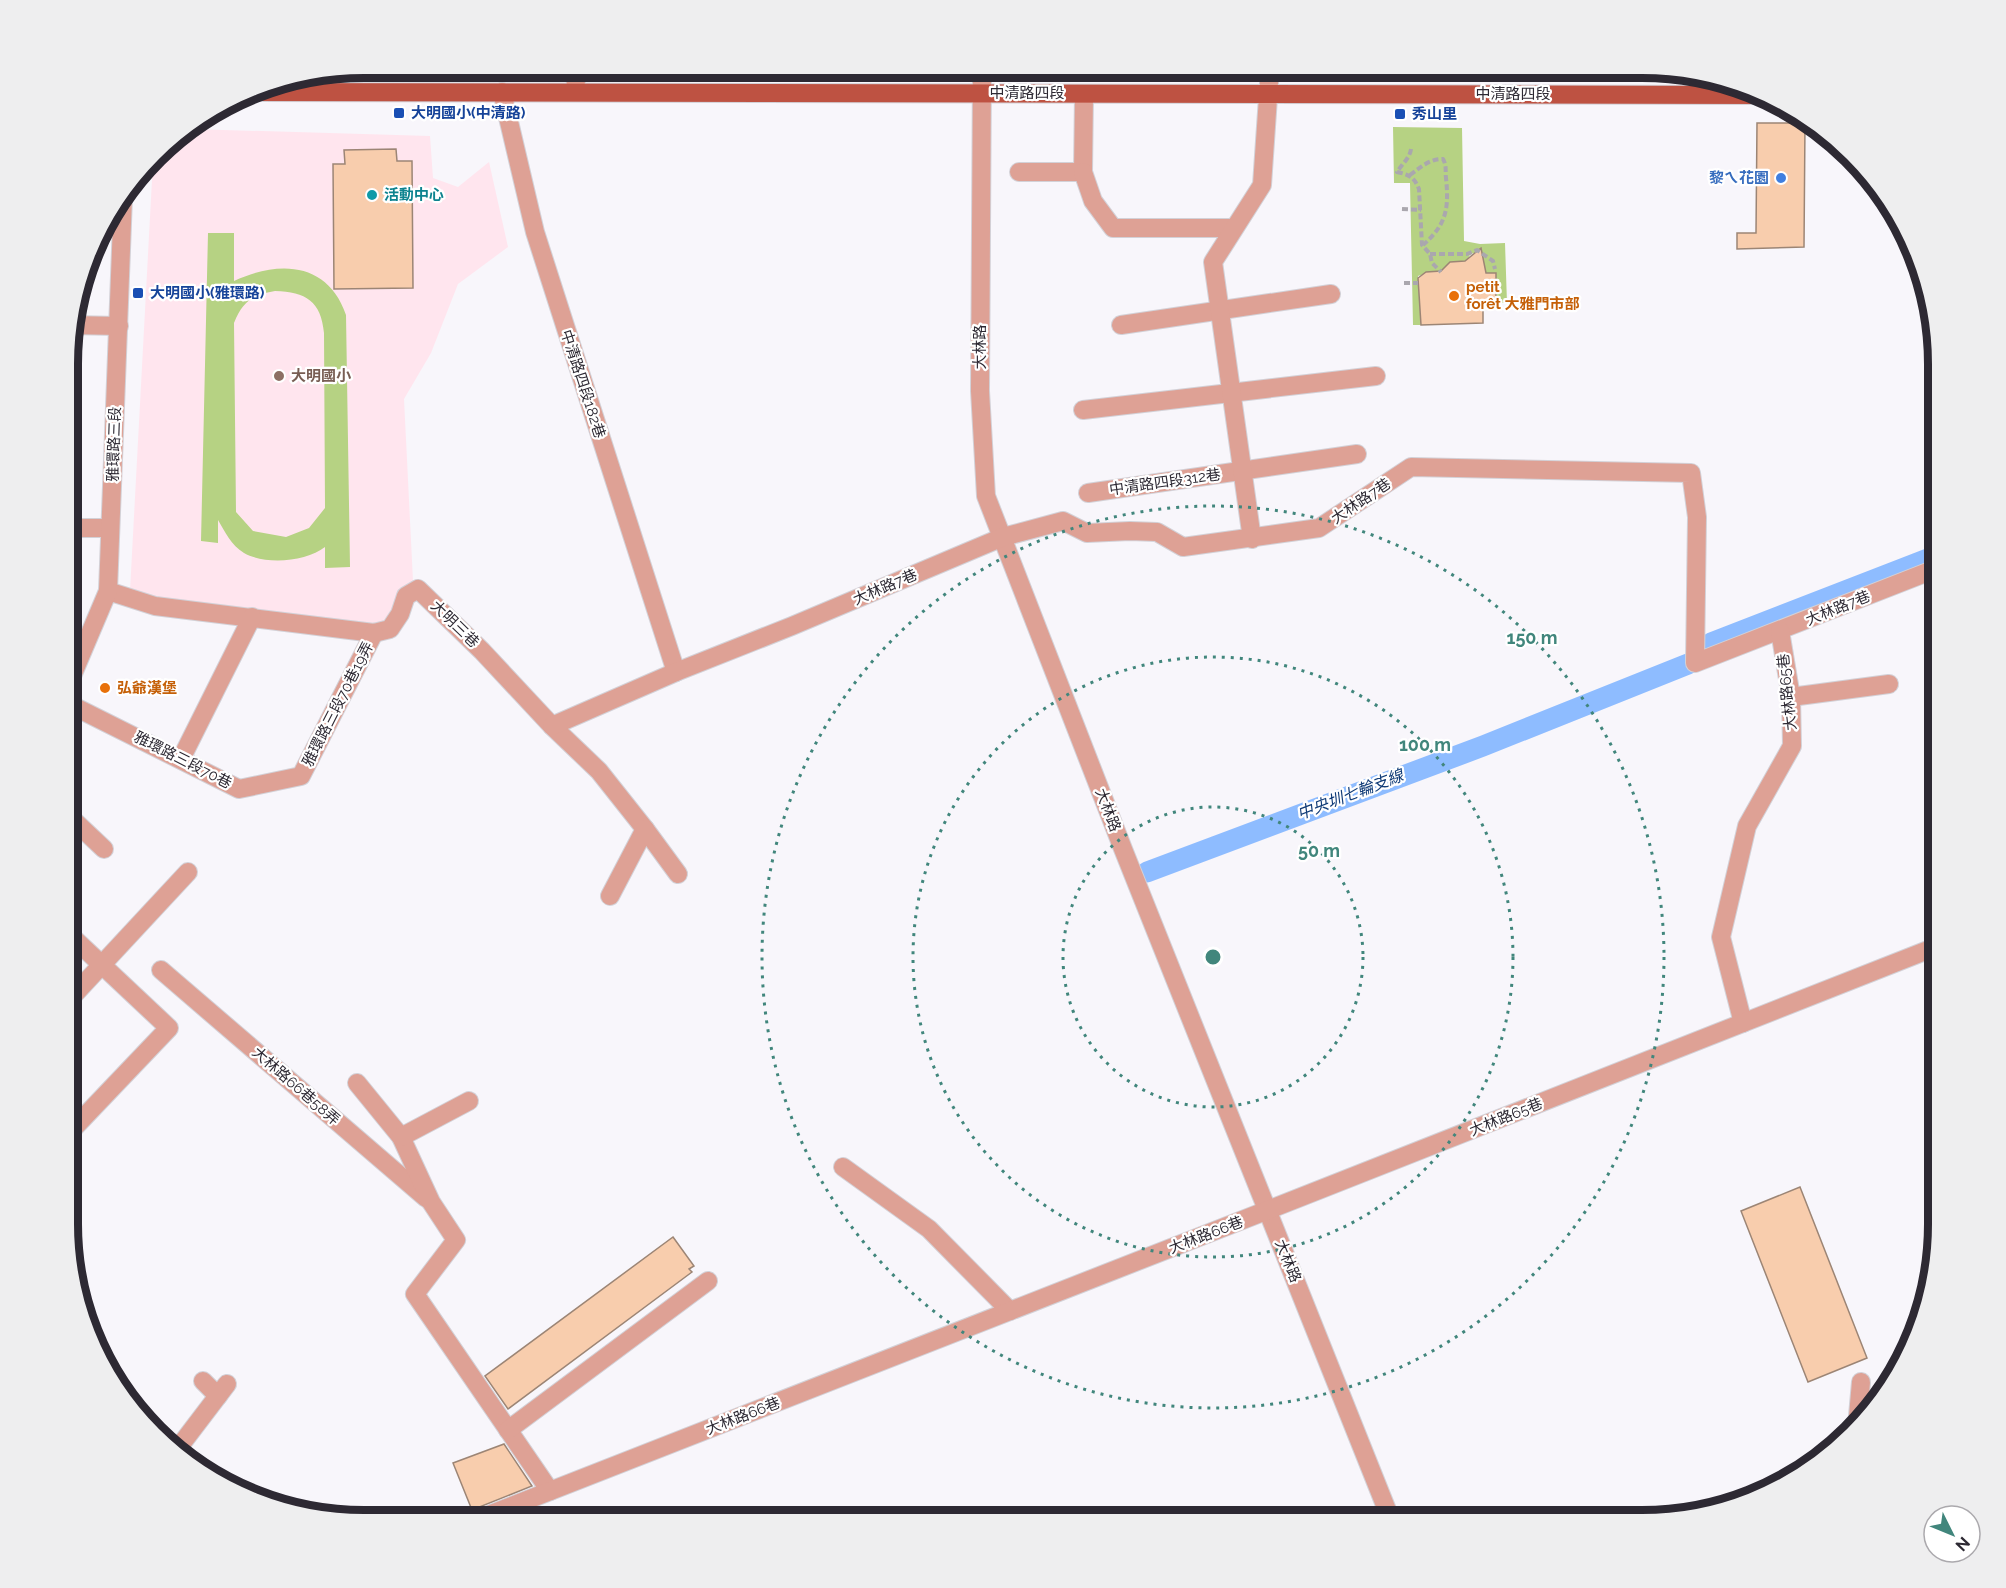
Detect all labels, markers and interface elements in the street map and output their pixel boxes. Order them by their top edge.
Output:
street label: 中清路四段 [989,84,1065,102]
street label: 中清路四段 [1475,85,1551,103]
place label: 大明國小(中清路) [411,104,526,122]
place label: 秀山里 [1412,105,1457,123]
marker: 大明國小(中清路) [392,106,406,120]
marker: 秀山里 [1393,107,1407,121]
place label: 黎ㄟ花園 [1709,169,1769,187]
marker: 黎ㄟ花園 [1774,171,1788,185]
place label: 活動中心 [384,186,444,204]
marker: 活動中心 [365,188,379,202]
place label: petit forêt 大雅門市部 [1466,278,1580,313]
place label: 大明國小(雅環路) [150,284,265,302]
marker: 大明國小(雅環路) [131,286,145,300]
marker: petit forêt 大雅門市部 [1447,289,1461,303]
street label: 大林路 [971,324,989,370]
street label: 中清路四段182巷 [557,327,609,441]
place label: 大明國小 [291,367,352,385]
marker: 大明國小 [272,369,286,383]
street label: 雅環路三段 [104,406,124,482]
street label: 中清路四段312巷 [1108,465,1222,499]
street label: 大林路7巷 [1328,475,1394,527]
street label: 大林路7巷 [850,565,920,609]
street label: 大林路7巷 [1803,587,1873,629]
street label: 大明三巷 [427,597,483,651]
text: 150 m [1507,627,1558,648]
street label: 雅環路三段70巷19弄 [299,639,377,769]
street label: 大林路65巷 [1774,653,1800,731]
place label: 弘爺漢堡 [117,679,177,697]
marker: 弘爺漢堡 [98,681,112,695]
street label: 雅環路三段70巷 [131,728,235,792]
text: 100 m [1399,734,1451,755]
water label: 中央圳七輪支線 [1294,765,1408,823]
street label: 大林路 [1092,786,1124,834]
text: 50 m [1298,840,1340,861]
centre of rings [1203,947,1223,967]
street label: 大林路66巷58弄 [249,1043,343,1129]
street label: 大林路65巷 [1467,1094,1545,1140]
street label: 大林路66巷 [1166,1213,1246,1257]
street label: 大林路 [1271,1237,1305,1285]
street label: 大林路66巷 [703,1394,783,1438]
north arrow [1922,1504,1982,1564]
text: N [1951,1533,1974,1555]

